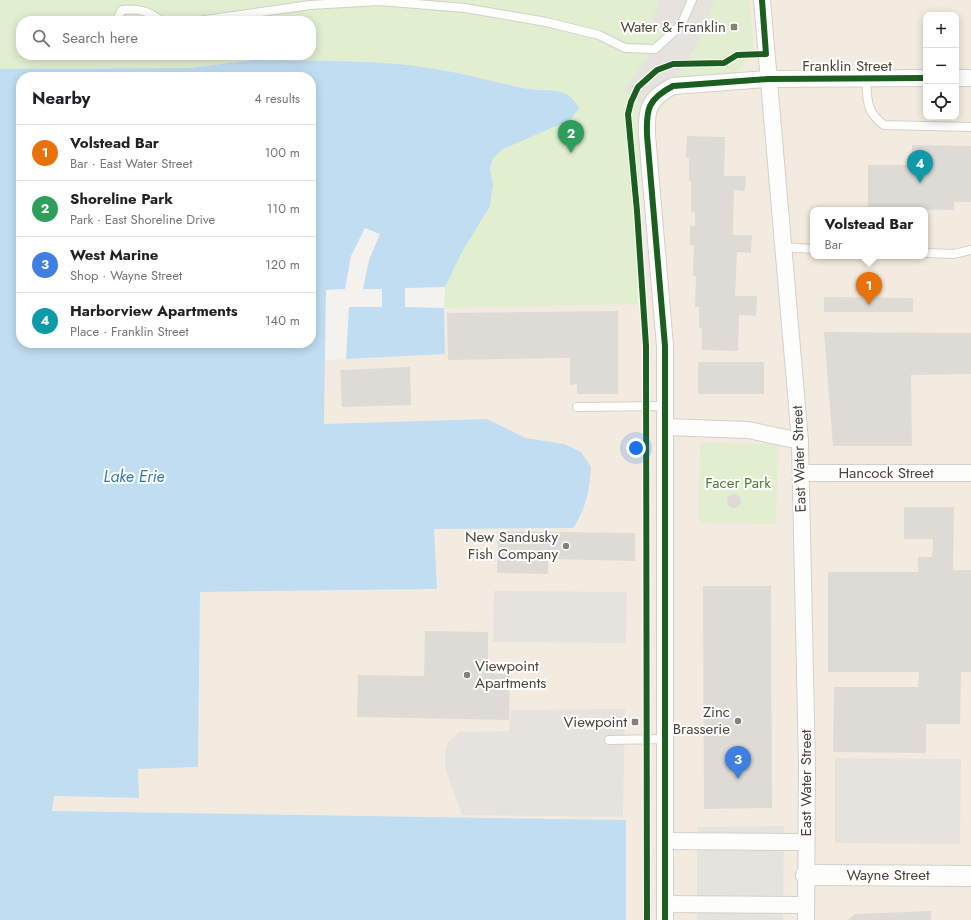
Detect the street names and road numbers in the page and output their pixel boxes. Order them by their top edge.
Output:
street label: Franklin Street [802,55,892,77]
street label: East Water Street [786,405,812,513]
street label: Hancock Street [838,462,934,484]
street label: East Water Street [795,729,817,836]
street label: Wayne Street [847,864,930,886]

